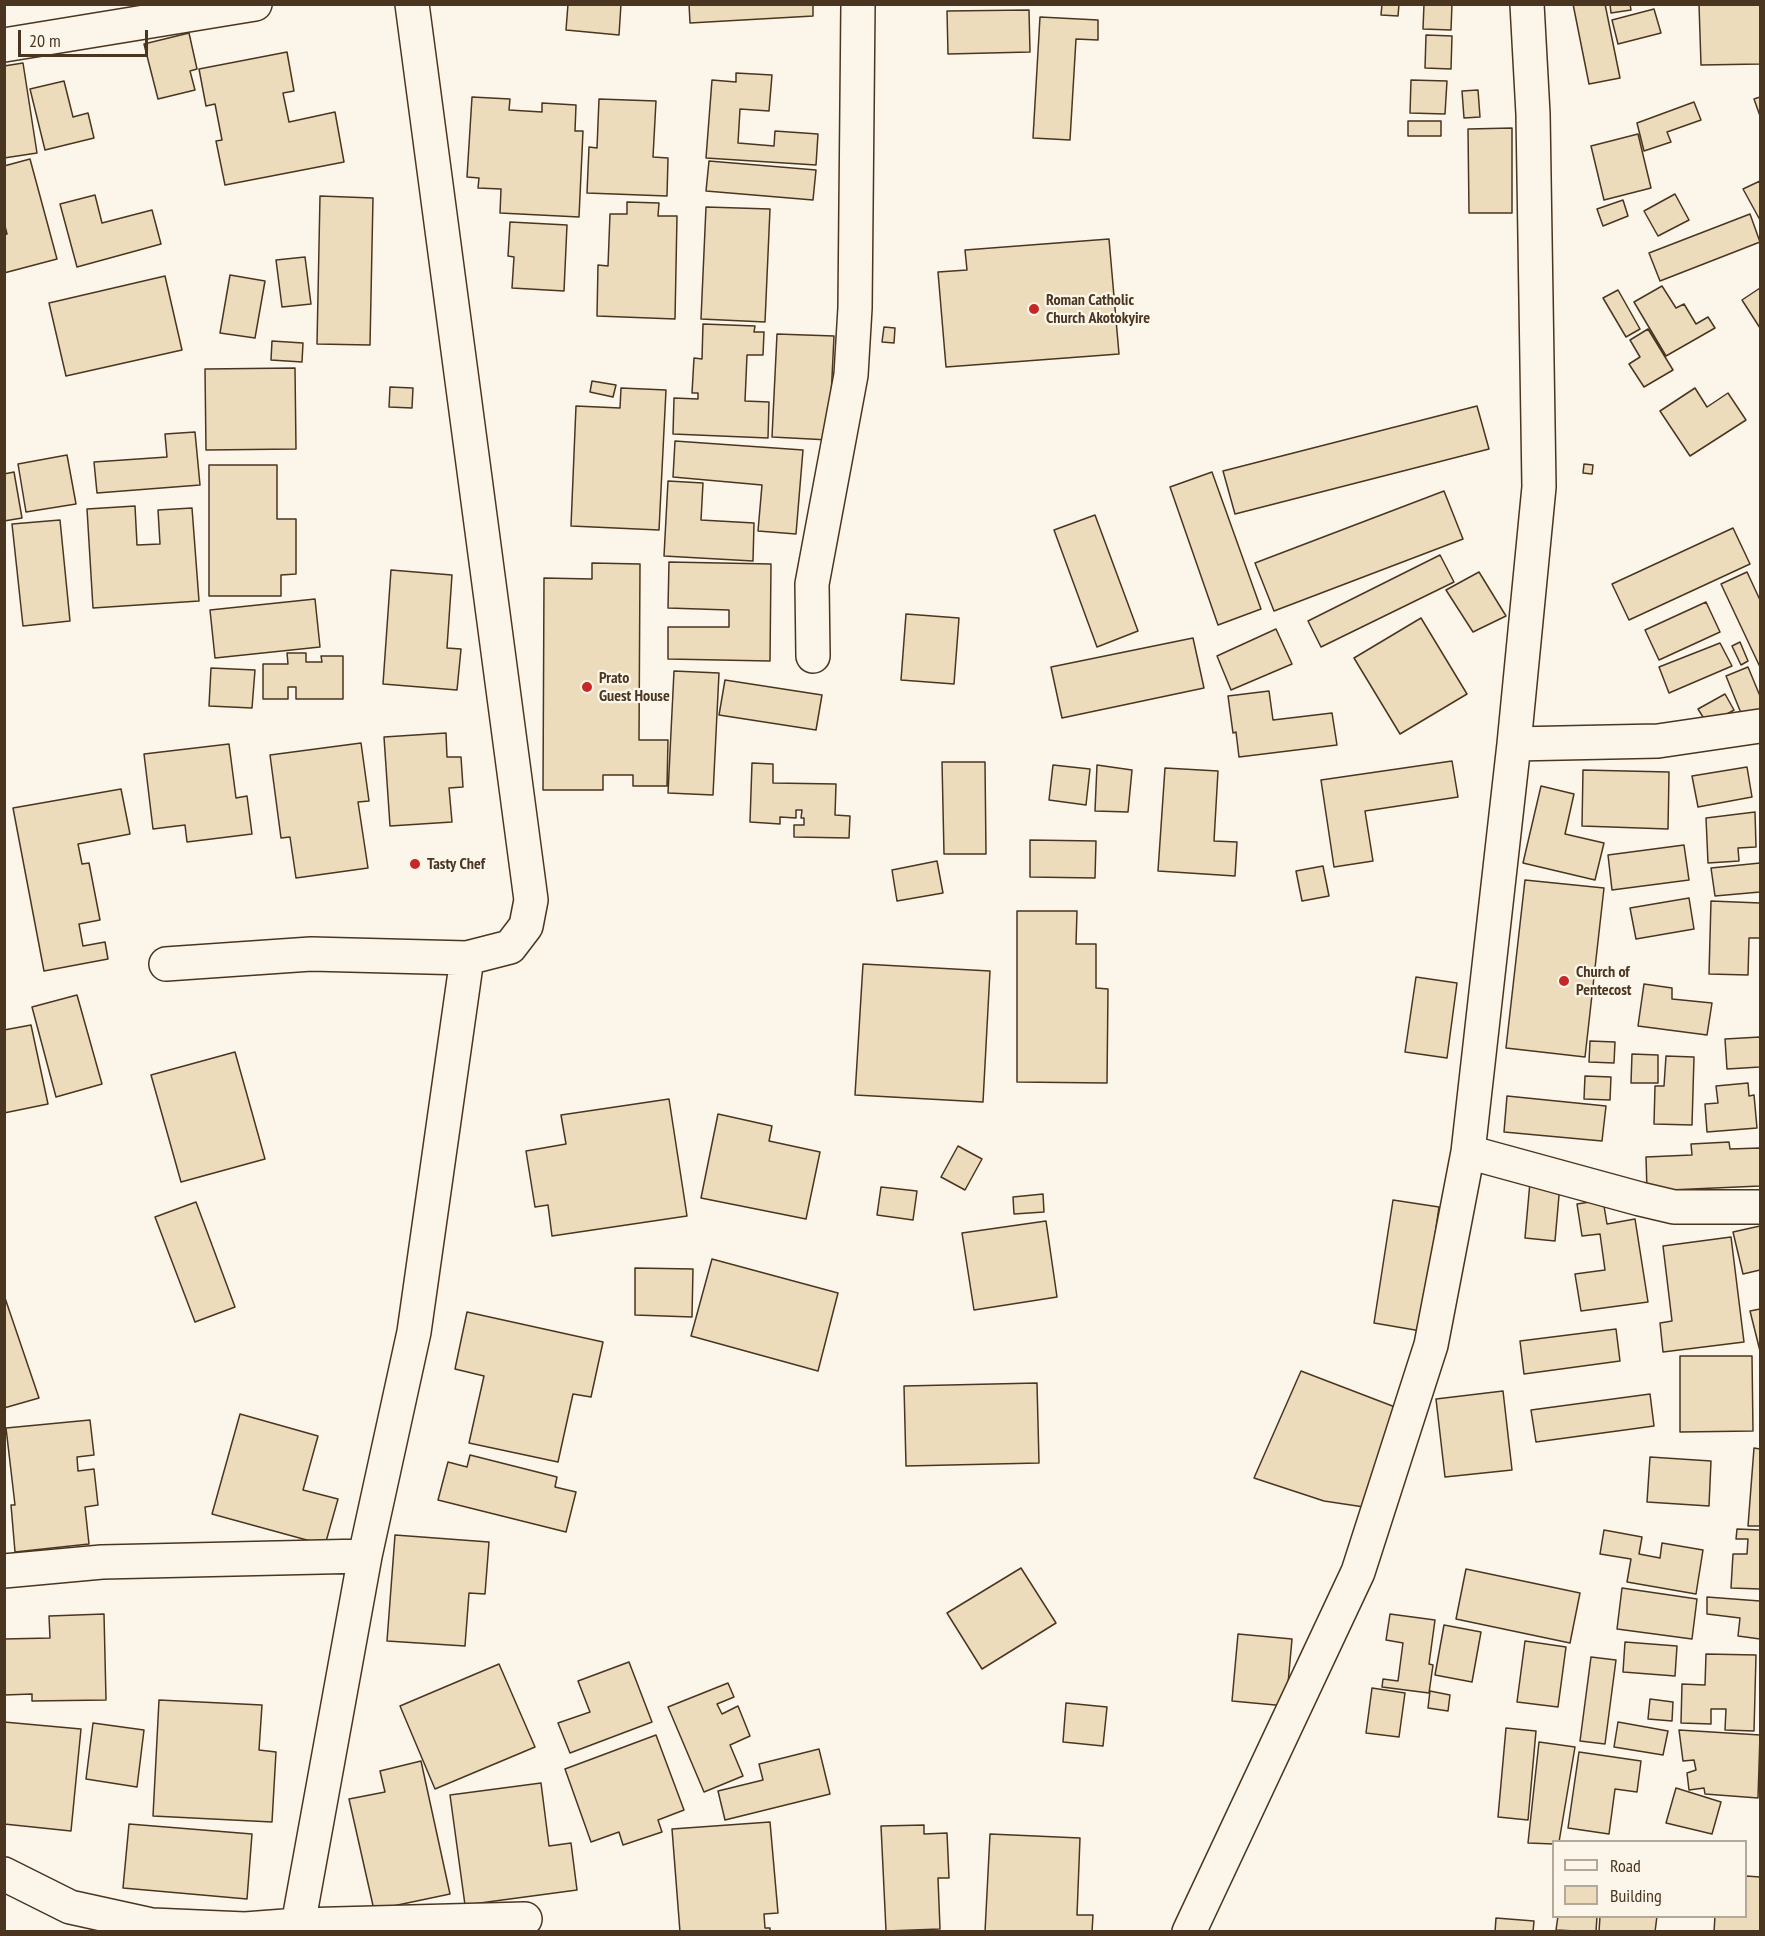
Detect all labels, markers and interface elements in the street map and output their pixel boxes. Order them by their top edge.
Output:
scale bar [21,18,152,56]
text: 20 m [29,29,61,52]
place label: Roman Catholic Church Akotokyire [1046,290,1150,328]
marker: Roman Catholic Church Akotokyire [1027,302,1041,316]
place label: Prato Guest House [599,668,670,706]
marker: Prato Guest House [580,680,594,694]
place label: Tasty Chef [427,854,485,874]
marker: Tasty Chef [408,857,422,871]
place label: Church of Pentecost [1576,962,1631,1000]
marker: Church of Pentecost [1557,974,1571,988]
legend [1552,1840,1747,1918]
text: Road [1610,1854,1641,1877]
text: Building [1610,1884,1662,1907]

